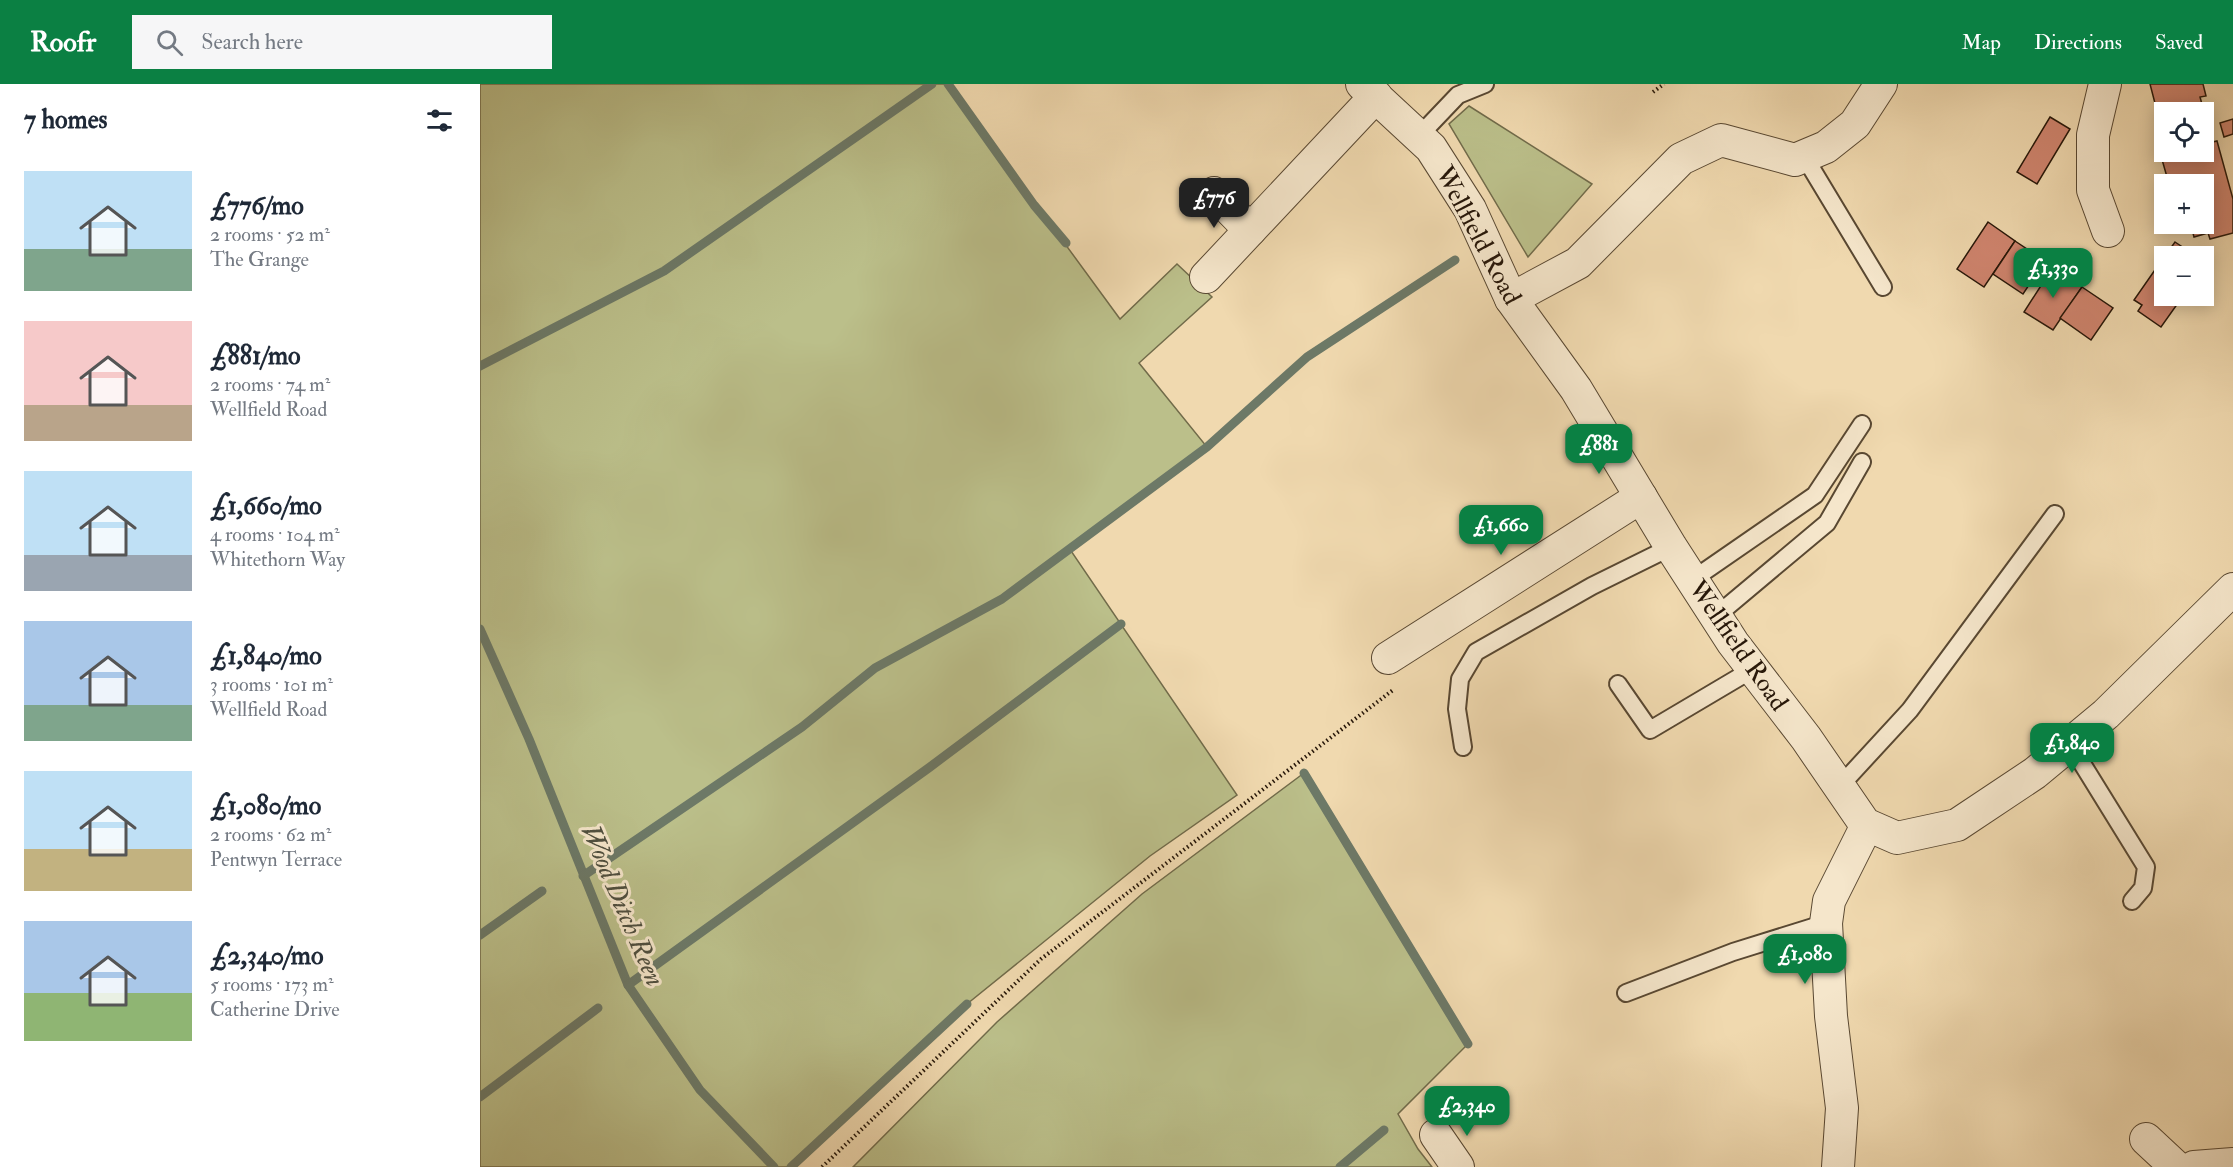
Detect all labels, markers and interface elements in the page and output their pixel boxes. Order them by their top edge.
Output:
search box [132,15,552,69]
text: Roofr [30,25,96,60]
icon: search [153,26,186,59]
text: Search here [201,28,303,56]
text: Map [1961,29,2001,56]
text: Directions [2034,29,2122,56]
text: Saved [2155,29,2203,56]
map controls [2154,102,2214,306]
button: locate [2154,102,2214,162]
text: 7 homes [24,104,107,136]
icon: filters [423,104,456,137]
street label: Wellfield Road [1428,160,1528,311]
button: + [2154,174,2214,234]
pin: £776 [1178,178,1250,229]
text: £776 [1193,185,1235,210]
text: £776/mo [210,190,304,222]
icon: home [72,195,144,267]
text: 2 rooms · 52 m² [210,222,330,247]
button: − [2154,246,2214,306]
text: The Grange [210,247,309,272]
pin: £1,330 [2004,248,2102,299]
text: £1,330 [2028,255,2078,280]
text: £881/mo [210,340,301,372]
icon: home [72,345,144,417]
text: 2 rooms · 74 m² [210,372,331,397]
text: Wellfield Road [210,397,327,422]
pin: £881 [1563,424,1635,475]
text: £881 [1579,431,1619,456]
text: £1,660/mo [210,490,322,522]
icon: home [72,495,144,567]
pin: £1,660 [1452,505,1550,556]
text: £1,660 [1473,512,1529,537]
text: 4 rooms · 104 m² [210,522,340,547]
text: Whitethorn Way [210,547,345,572]
street label: Wellfield Road [1681,573,1795,717]
text: £1,840/mo [210,640,322,672]
icon: home [72,645,144,717]
text: 3 rooms · 101 m² [210,672,333,697]
text: Wellfield Road [210,697,327,722]
pin: £1,840 [2023,723,2121,774]
text: £1,840 [2044,730,2100,755]
text: £1,080/mo [210,790,321,822]
icon: home [72,795,144,867]
water label: Wood Ditch Reen [574,819,671,991]
text: 2 rooms · 62 m² [210,822,331,847]
text: Pentwyn Terrace [210,847,342,872]
pin: £1,080 [1756,934,1854,985]
text: £2,340/mo [210,940,323,972]
text: £1,080 [1777,941,1833,966]
icon: home [72,945,144,1017]
text: 5 rooms · 173 m² [210,972,334,997]
text: Catherine Drive [210,997,340,1022]
pin: £2,340 [1418,1086,1516,1137]
text: £2,340 [1438,1093,1496,1118]

